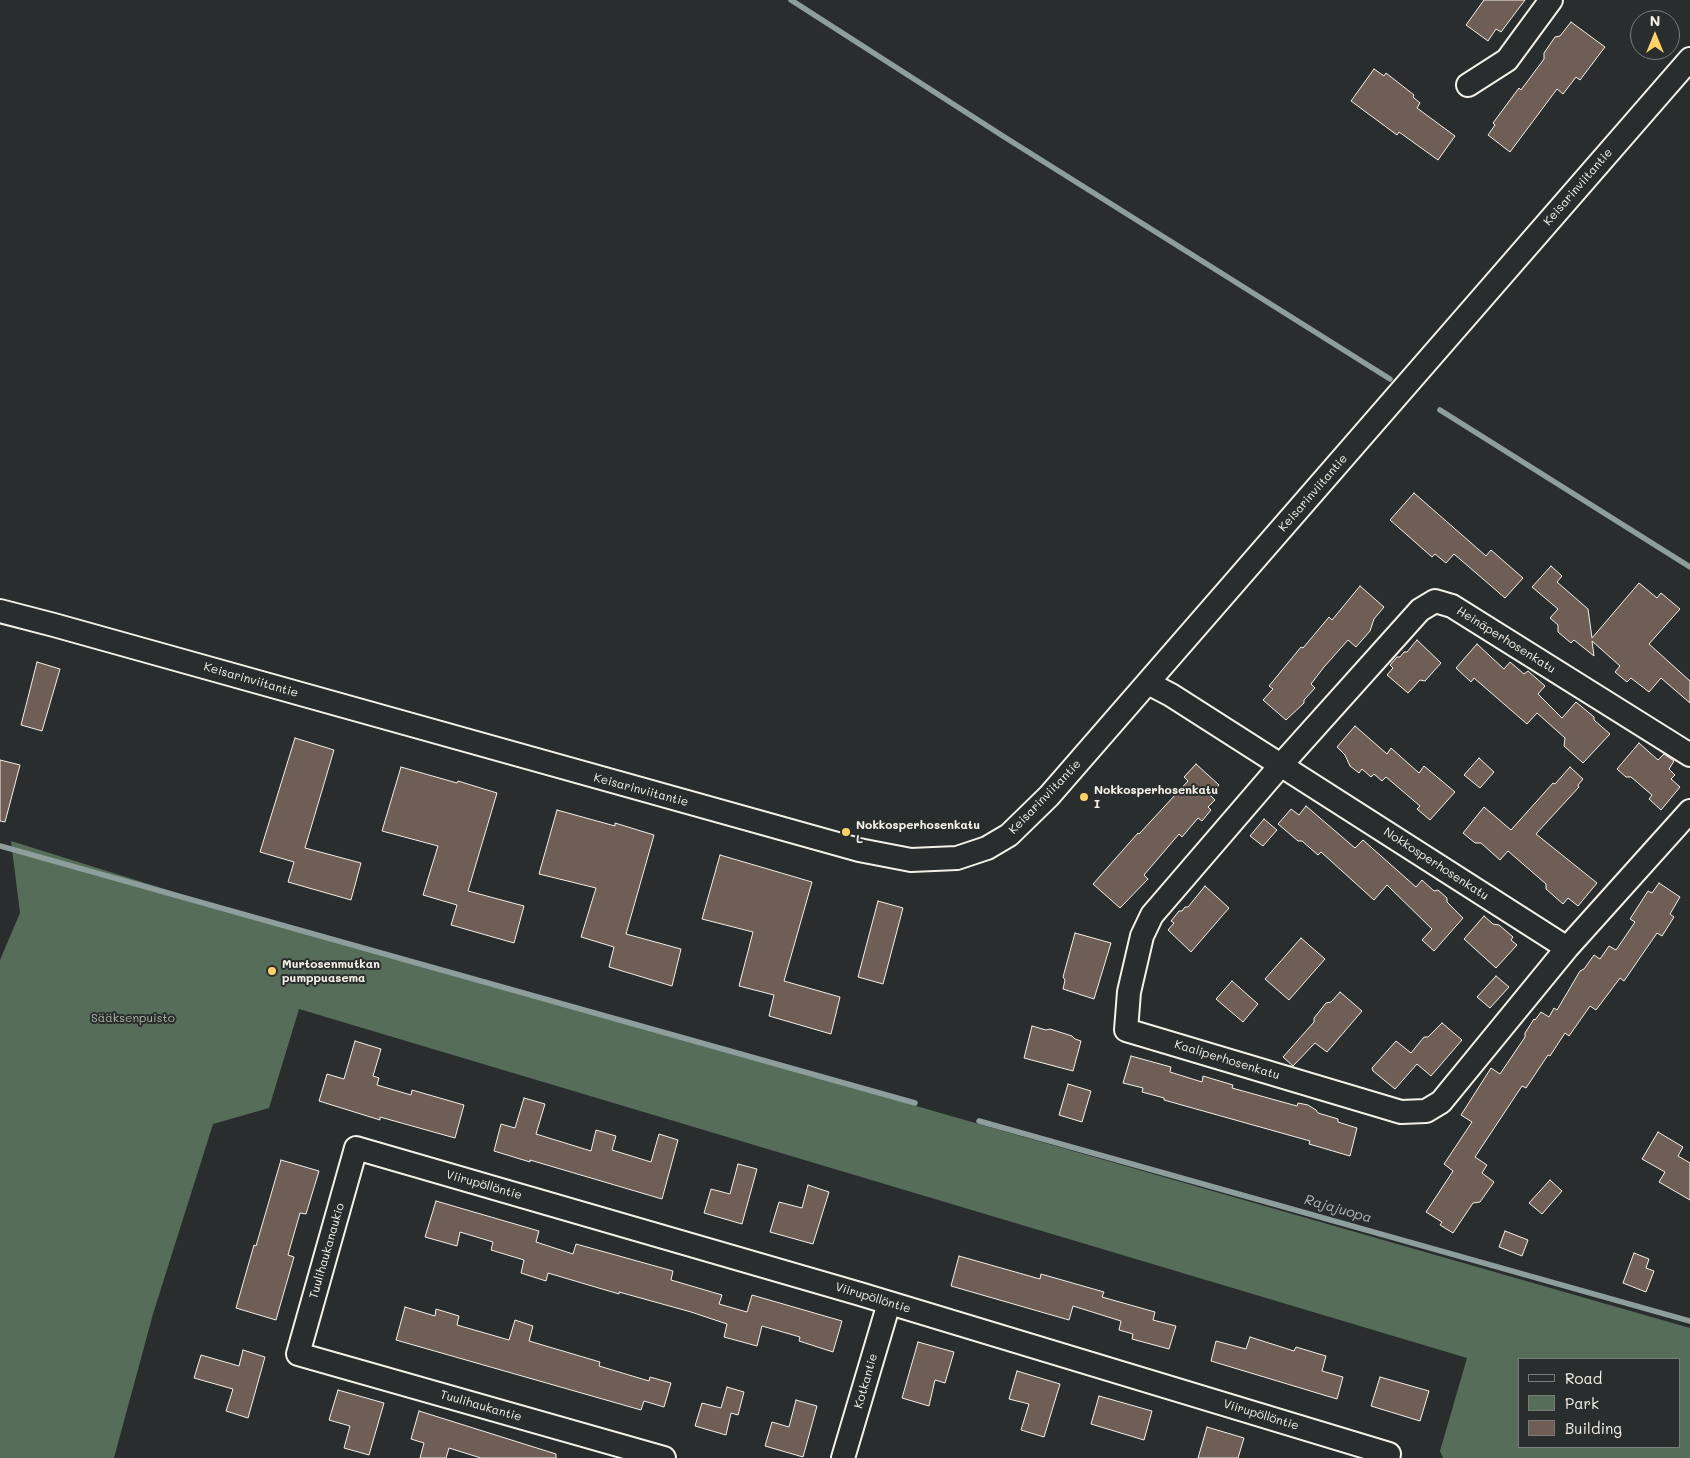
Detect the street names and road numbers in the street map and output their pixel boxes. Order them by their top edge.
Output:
street label: Keisarinviitantie [1541,145,1615,229]
street label: Keisarinviitantie [1276,451,1350,535]
street label: Heinäperhosenkatu [1454,604,1558,676]
street label: Keisarinviitantie [202,660,300,700]
street label: Keisarinviitantie [1006,757,1084,837]
street label: Keisarinviitantie [592,770,690,810]
street label: Nokkosperhosenkatu [1381,825,1491,903]
street label: Kaaliperhosenkatu [1173,1037,1281,1083]
street label: Viirupöllöntie [444,1167,524,1203]
street label: Tuulihaukanaukio [306,1201,348,1301]
street label: Viirupöllöntie [833,1280,913,1316]
street label: Kotkantie [851,1352,881,1410]
street label: Tuulihaukantie [439,1387,523,1425]
street label: Viirupöllöntie [1221,1397,1301,1433]

